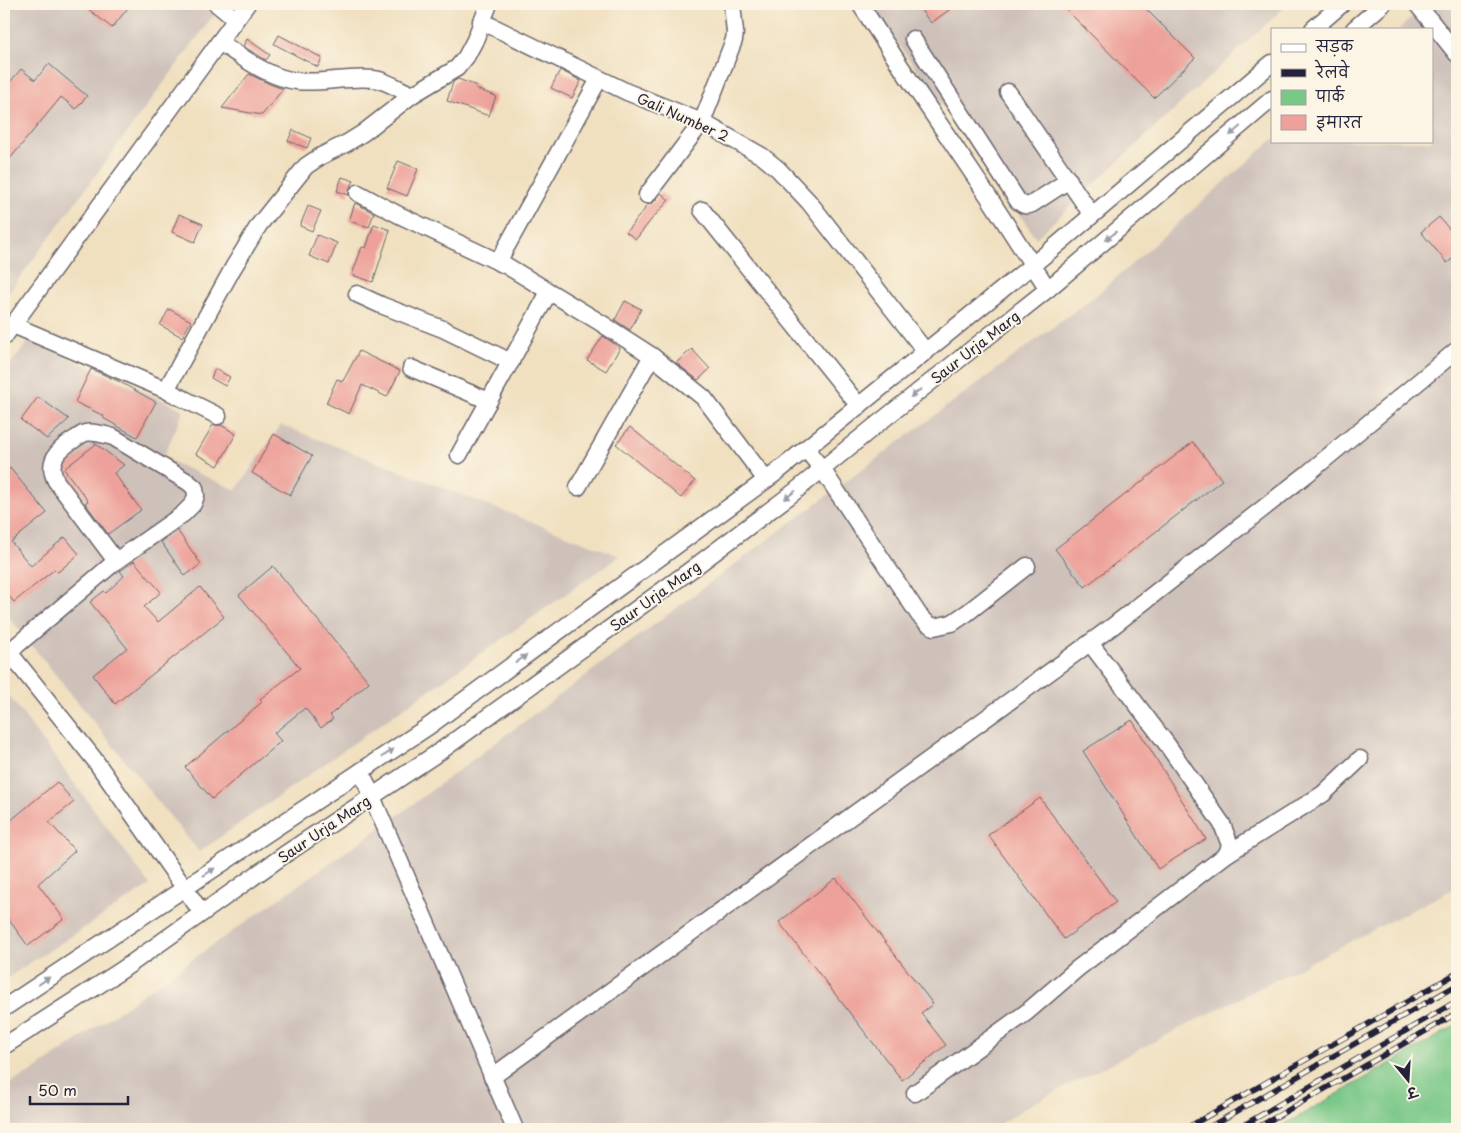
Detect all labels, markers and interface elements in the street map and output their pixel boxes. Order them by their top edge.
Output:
legend [1271,28,1434,142]
text: सड़क [1315,34,1354,57]
text: रेलवे [1314,59,1350,83]
text: पार्क [1315,84,1346,107]
street label: Gali Number 2 [634,87,732,147]
text: इमारत [1316,110,1363,133]
one-way arrow [1230,125,1242,137]
one-way arrow [1105,231,1118,242]
street label: Saur Urja Marg [926,306,1024,388]
one-way arrow [910,387,923,398]
one-way arrow [783,490,797,500]
street label: Saur Urja Marg [605,556,705,636]
one-way arrow [514,654,528,664]
one-way arrow [381,748,395,758]
street label: Saur Urja Marg [273,790,375,868]
one-way arrow [202,867,216,876]
one-way arrow [38,976,51,986]
north arrow [1384,1056,1434,1106]
scale bar [30,1073,128,1105]
text: 50 m [38,1078,77,1101]
text: उ [1403,1081,1422,1105]

